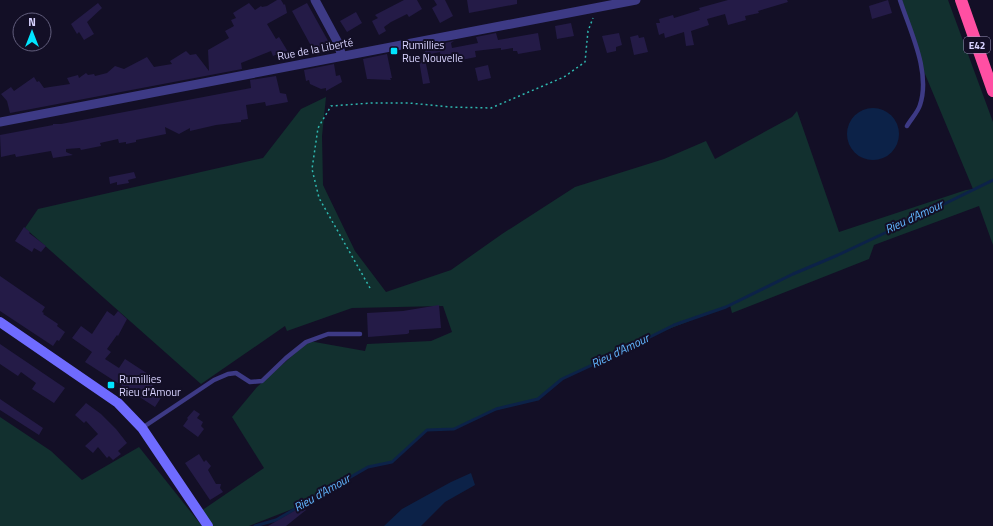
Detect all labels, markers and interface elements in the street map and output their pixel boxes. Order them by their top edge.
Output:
north arrow [12,12,52,52]
text: N [28,14,36,30]
street label: Rue de la Liberté [276,34,355,64]
place label: Rumillies Rue Nouvelle [402,37,463,66]
road number: E42 [964,37,990,53]
marker: Rumillies Rue Nouvelle [389,46,399,56]
water label: Rieu d'Amour [882,194,948,238]
water label: Rieu d'Amour [588,327,654,373]
place label: Rumillies Rieu d'Amour [119,371,181,400]
marker: Rumillies Rieu d'Amour [106,380,116,390]
water label: Rieu d'Amour [290,468,355,516]

